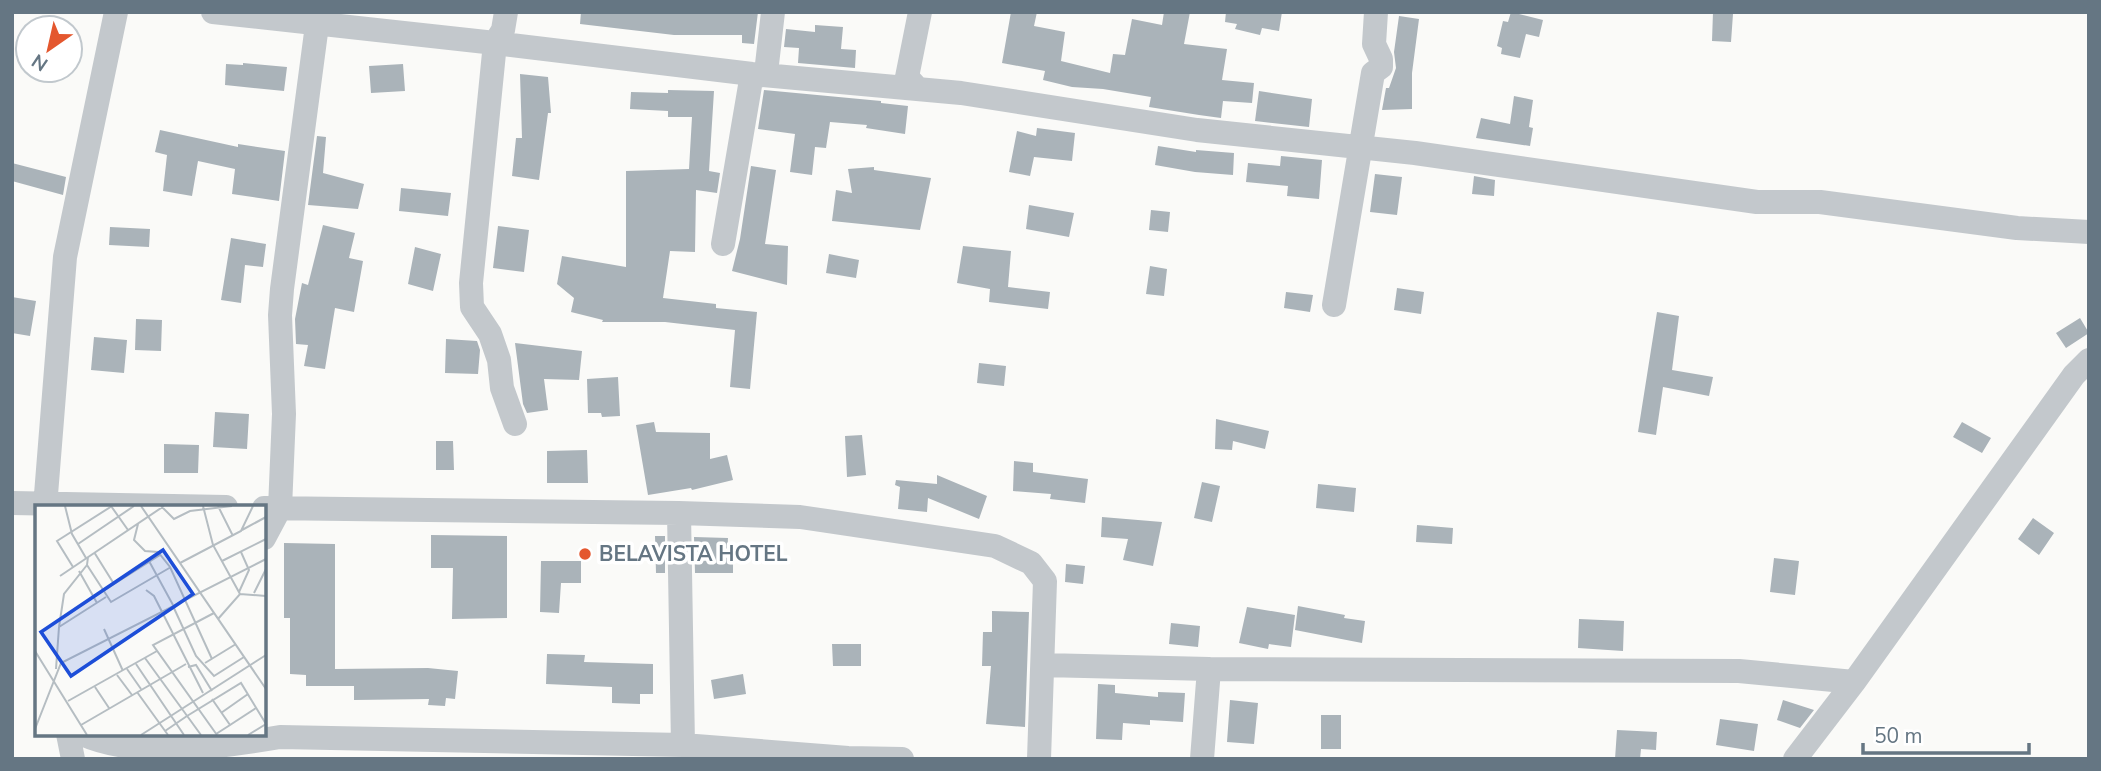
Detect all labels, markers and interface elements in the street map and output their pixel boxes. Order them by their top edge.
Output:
north arrow [14,14,84,84]
text: N [27,48,53,77]
inset map [35,505,266,736]
place label: BELAVISTA HOTEL [599,540,788,568]
marker: BELAVISTA HOTEL [577,546,593,562]
scale bar [1863,712,2029,756]
text: 50 m [1874,722,1923,750]

